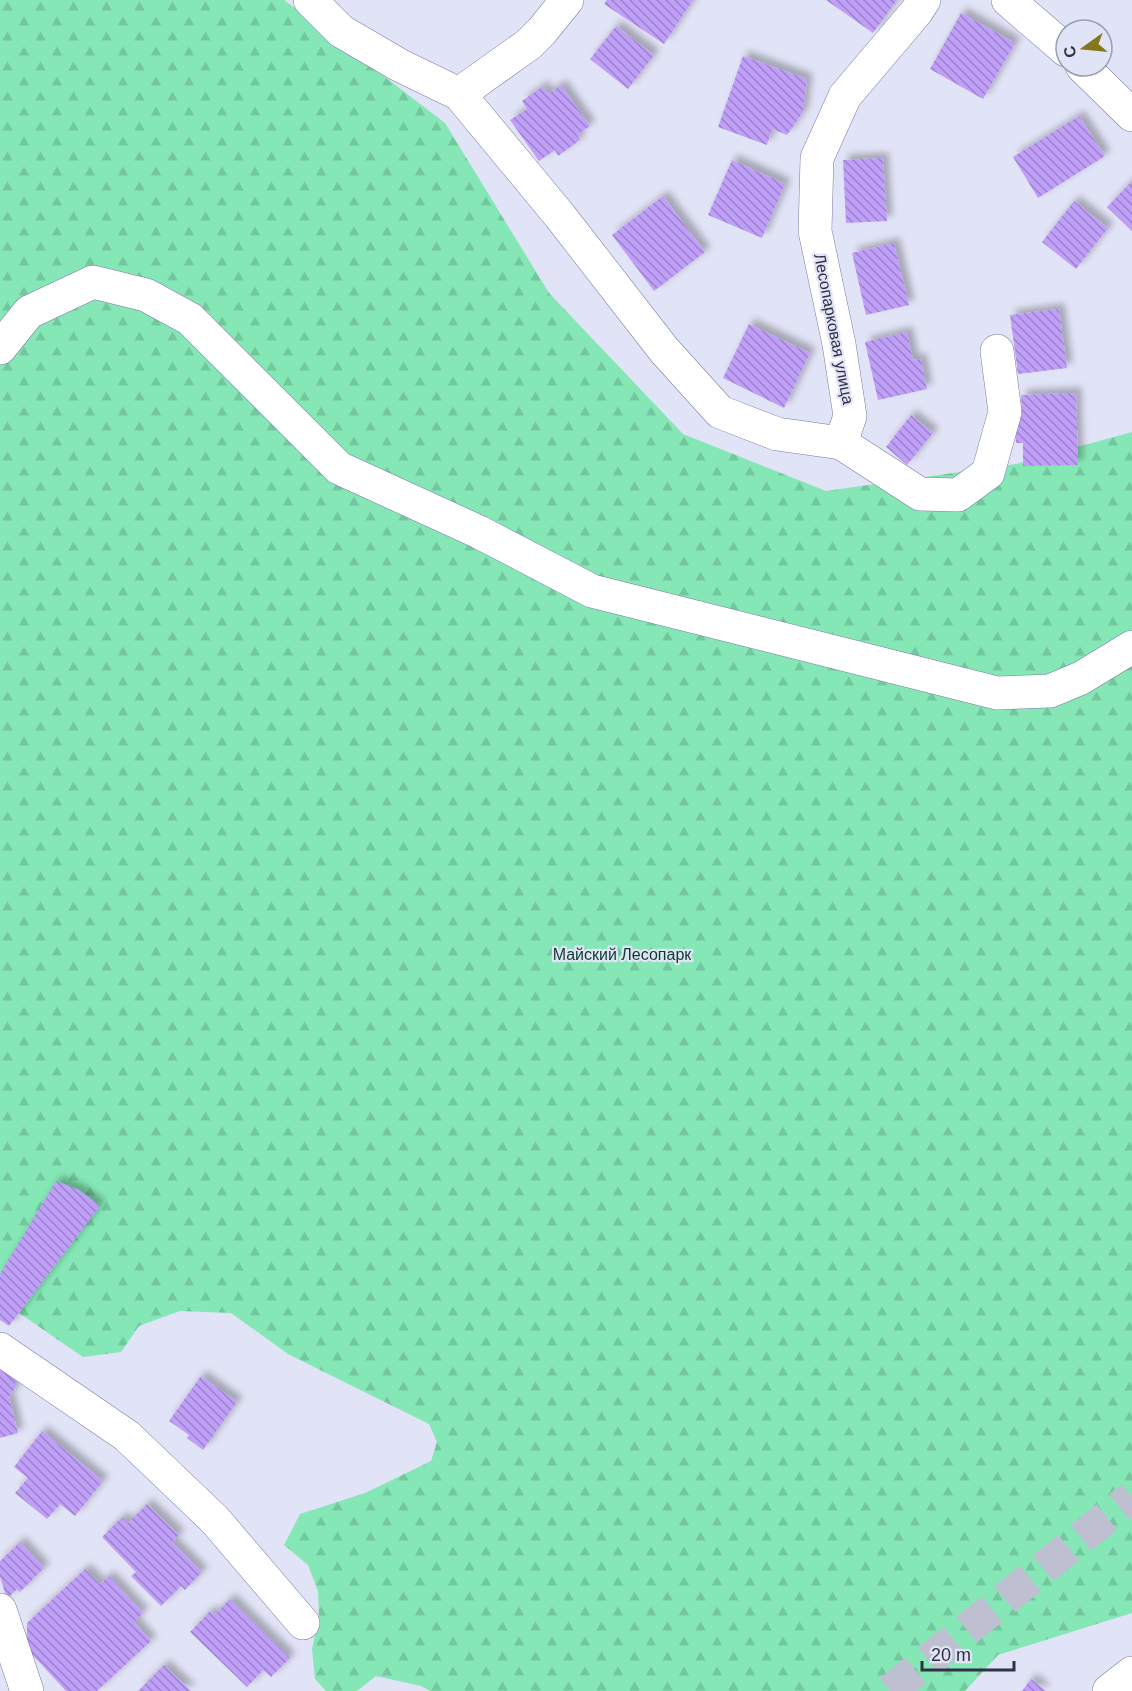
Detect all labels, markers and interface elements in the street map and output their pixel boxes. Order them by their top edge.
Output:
north arrow [1054,18,1114,78]
text: С [1060,44,1080,60]
street label: Лесопарковая улица [811,252,857,406]
park label: Майский Лесопарк [553,946,692,963]
scale bar [922,1634,1014,1672]
text: 20 m [931,1645,971,1665]

